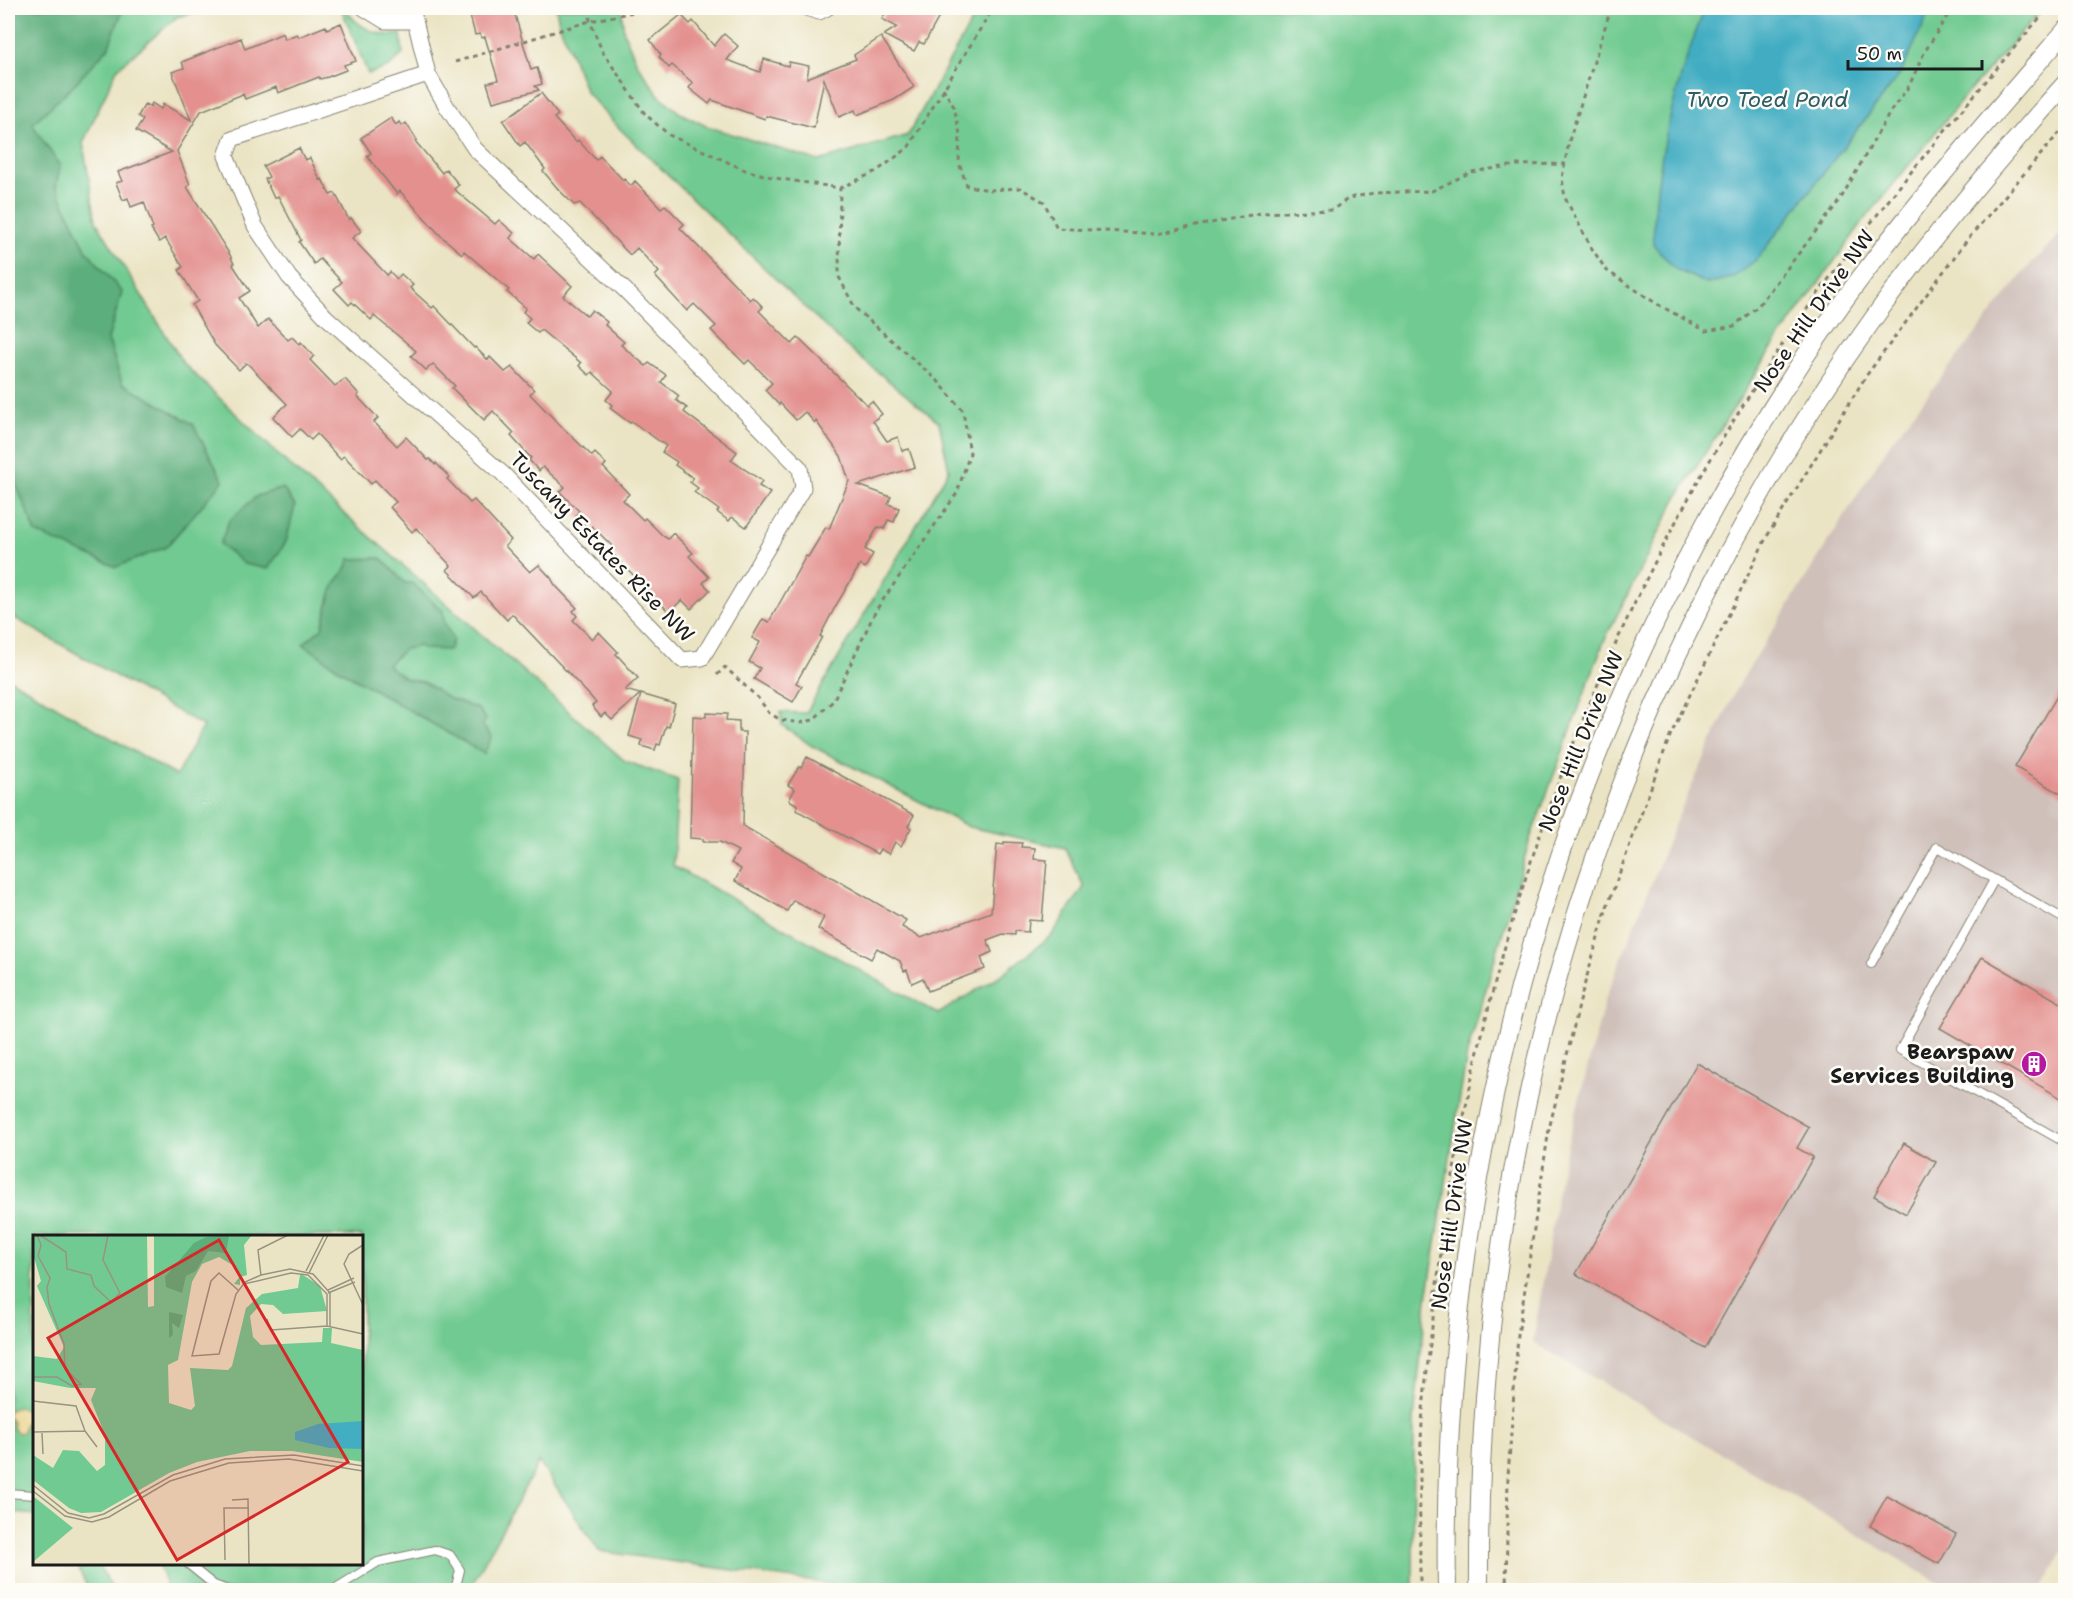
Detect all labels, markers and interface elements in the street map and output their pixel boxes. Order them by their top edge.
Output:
scale bar [1848,33,1982,71]
text: 50 m [1857,42,1902,66]
water label: Two Toed Pond [1686,85,1848,114]
street label: Nose Hill Drive NW [1747,224,1881,398]
street label: Tuscany Estates Rise NW [503,446,701,648]
street label: Nose Hill Drive NW [1532,646,1630,836]
place label: Bearspaw Services Building [1830,1038,2014,1090]
building icon: Bearspaw Services Building [2019,1049,2049,1079]
street label: Nose Hill Drive NW [1425,1117,1479,1311]
inset map [33,1235,363,1565]

